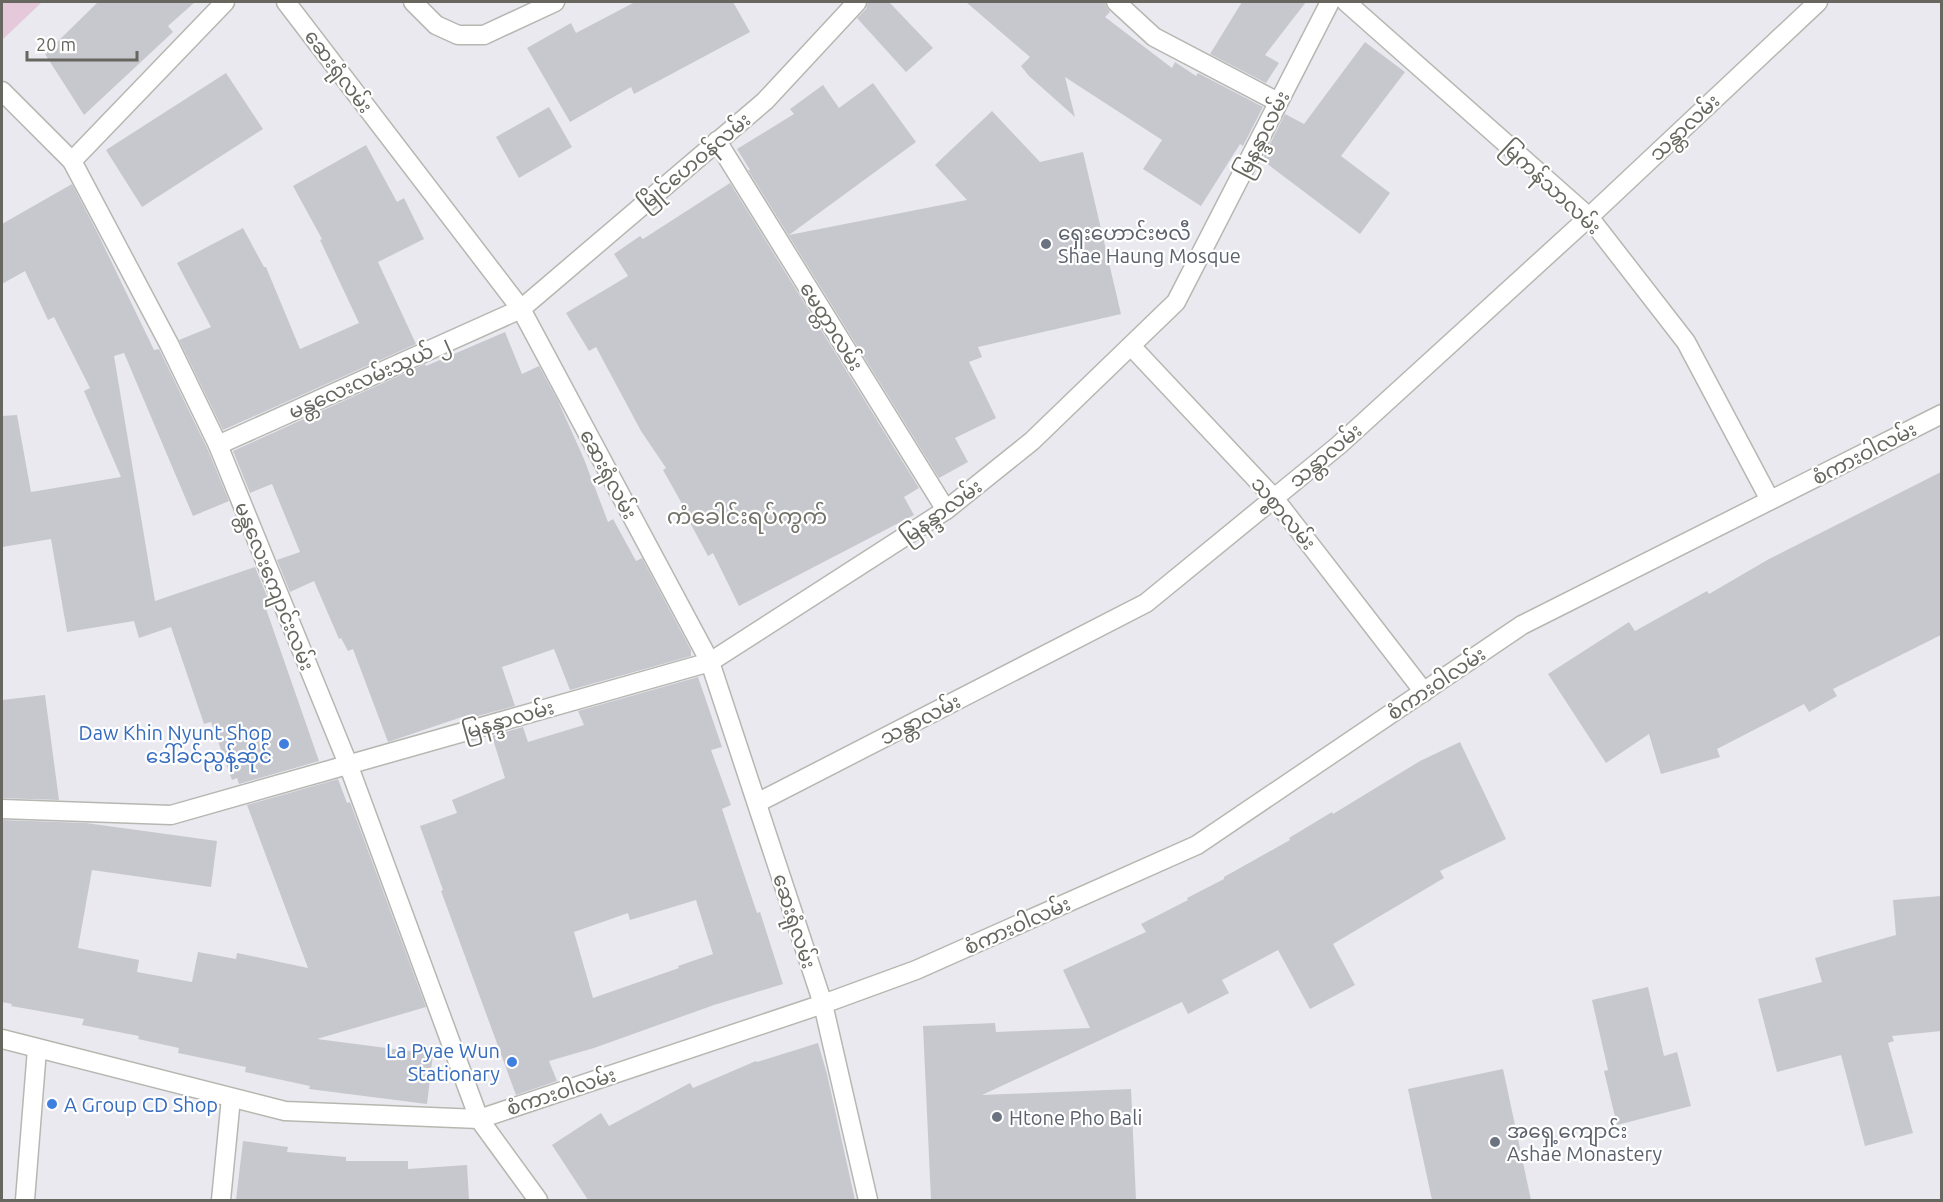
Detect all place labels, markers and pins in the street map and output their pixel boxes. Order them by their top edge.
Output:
place label: ရှေးဟောင်းဗလီ Shae Haung Mosque [1058,219,1241,267]
marker: ရှေးဟောင်းဗလီ Shae Haung Mosque [1039,237,1053,251]
place label: Daw Khin Nyunt Shop ဒေါ်ခင်ညွန့်ဆိုင် [79,721,272,773]
marker: Daw Khin Nyunt Shop ဒေါ်ခင်ညွန့်ဆိုင် [277,737,291,751]
place label: La Pyae Wun Stationary [386,1039,500,1085]
marker: La Pyae Wun Stationary [505,1055,519,1069]
place label: A Group CD Shop [64,1093,218,1116]
marker: A Group CD Shop [45,1097,59,1111]
place label: Htone Pho Bali [1009,1106,1142,1129]
marker: Htone Pho Bali [990,1110,1004,1124]
place label: အရှေ့ကျောင်း Ashae Monastery [1507,1117,1663,1165]
marker: အရှေ့ကျောင်း Ashae Monastery [1488,1135,1502,1149]

